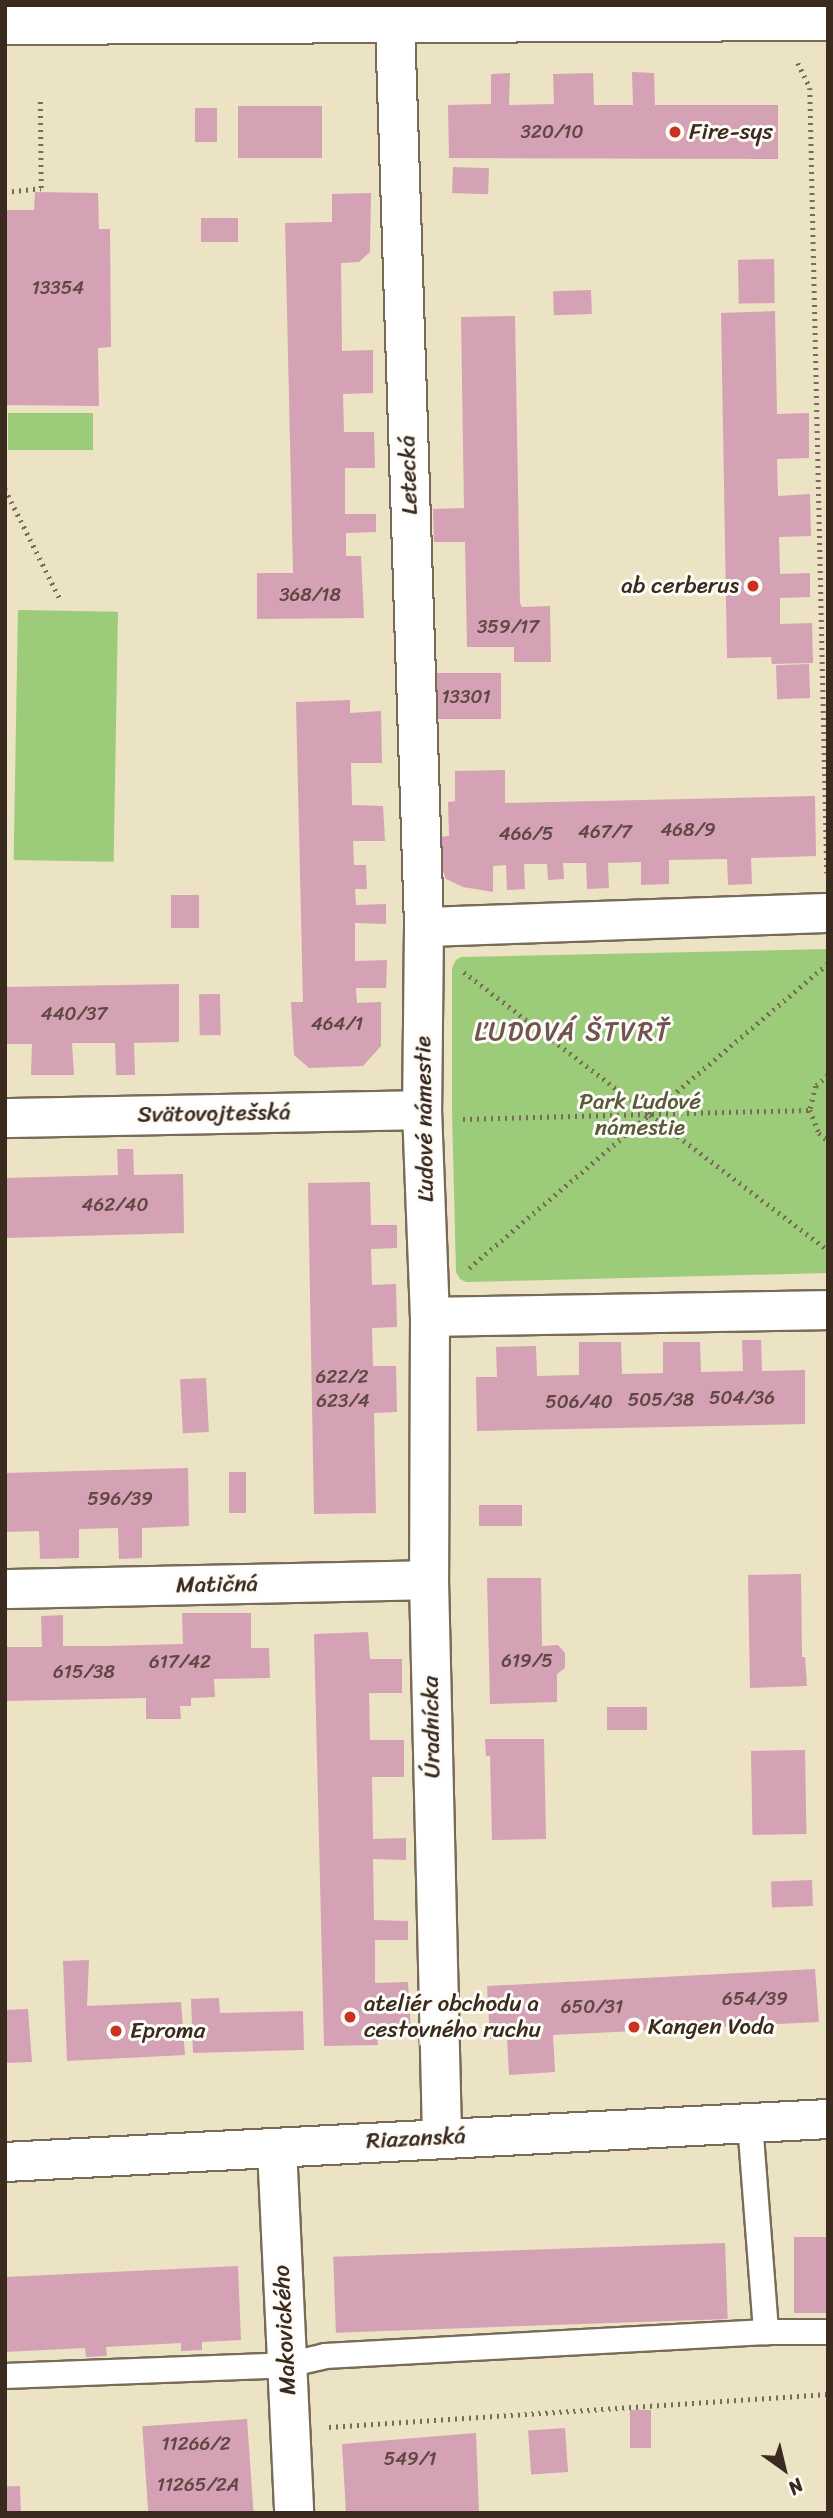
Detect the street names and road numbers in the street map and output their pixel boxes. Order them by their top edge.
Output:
street label: Letecká [394,435,424,515]
street label: Ľudové námestie [410,1036,440,1202]
street label: Svätovojtešská [137,1099,291,1129]
street label: Matičná [176,1570,258,1600]
street label: Úradnícka [417,1676,447,1778]
street label: Riazanská [365,2123,467,2155]
street label: Makovického [268,2264,302,2396]

